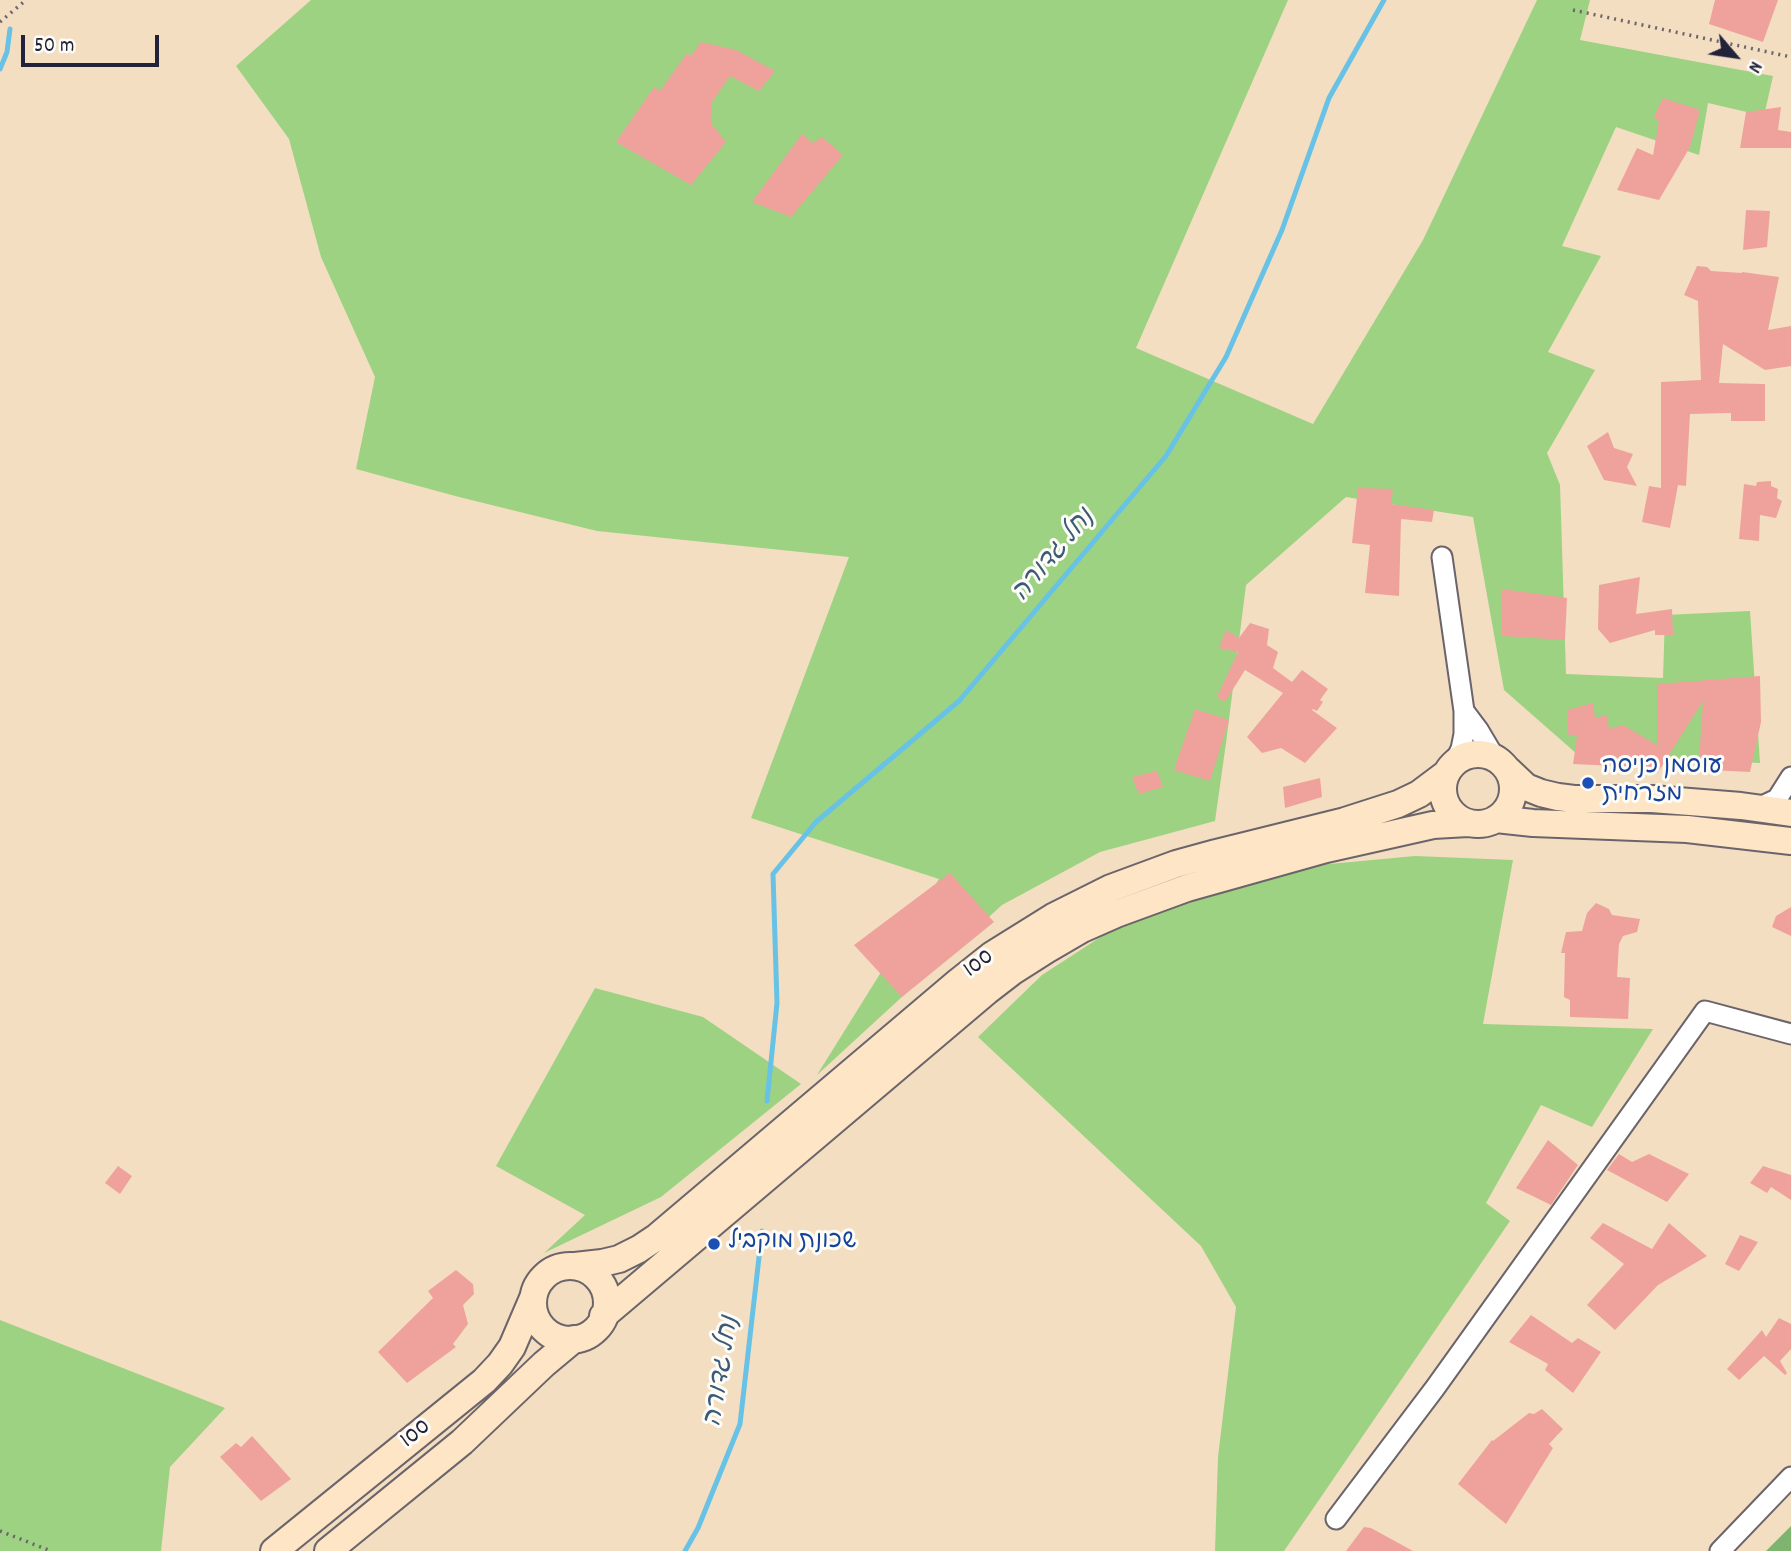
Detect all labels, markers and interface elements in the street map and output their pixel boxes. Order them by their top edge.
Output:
scale bar [24,21,163,65]
north arrow [1700,21,1770,91]
text: 50 m [34,32,74,62]
text: N [1740,56,1768,77]
water label: נחל גדורה [1007,504,1103,610]
place label: עוסמן כניסה מזרחית [1602,755,1722,811]
marker: עוסמן כניסה מזרחית [1580,775,1596,791]
street label: 100 [959,944,1001,986]
place label: שכונת מוקביל [728,1230,856,1258]
marker: שכונת מוקביל [706,1236,722,1252]
water label: נחל גדורה [700,1314,748,1430]
street label: 100 [396,1414,438,1456]

